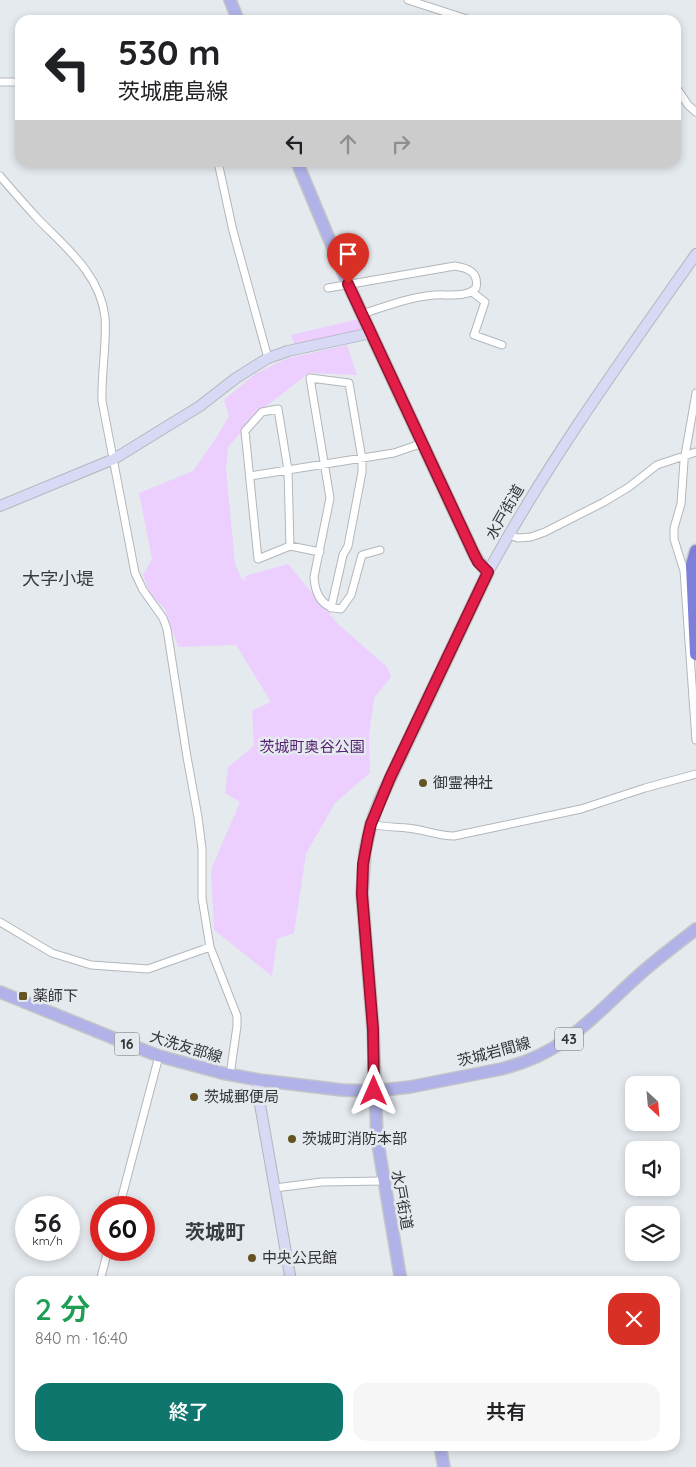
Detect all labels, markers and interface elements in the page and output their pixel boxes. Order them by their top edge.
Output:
text: 530 m [118,30,221,74]
icon: left [35,35,100,100]
text: 茨城鹿島線 [118,77,228,105]
icon: left [281,130,309,158]
icon: ahead [334,130,362,158]
icon: right [387,130,415,158]
pin [327,233,369,284]
icon: arrive [334,240,362,268]
street label: 水戸街道 [481,481,528,542]
district label: 大字小堤 [22,567,94,590]
park label: 茨城町奥谷公園 [259,737,365,756]
place label: 御霊神社 [433,773,493,792]
marker: 御霊神社 [417,777,429,789]
place label: 薬師下 [33,986,78,1005]
marker: 薬師下 [17,990,29,1002]
street label: 大洗友部線 [147,1026,225,1067]
road number: 43 [555,1028,583,1050]
road number: 16 [114,1032,140,1056]
street label: 茨城岩間線 [455,1033,533,1070]
position arrow [347,1064,399,1116]
north arrow [625,1076,680,1131]
map controls [625,1076,680,1261]
place label: 茨城郵便局 [204,1087,279,1106]
marker: 茨城郵便局 [188,1091,200,1103]
place label: 茨城町消防本部 [302,1129,407,1148]
marker: 茨城町消防本部 [286,1133,298,1145]
button: sound [625,1141,680,1196]
street label: 水戸街道 [388,1169,417,1231]
speed limit sign: 60 [90,1196,155,1261]
button: layers [625,1206,680,1261]
text: 56 [33,1207,62,1238]
district label: 茨城町 [185,1219,245,1244]
text: km/h [32,1233,63,1248]
place label: 中央公民館 [262,1248,337,1267]
marker: 中央公民館 [246,1252,258,1264]
text: 2 分 [35,1290,90,1328]
button: close [608,1293,660,1345]
text: 840 m · 16:40 [35,1328,128,1348]
button: 終了 [35,1383,343,1441]
button: 共有 [353,1383,660,1441]

